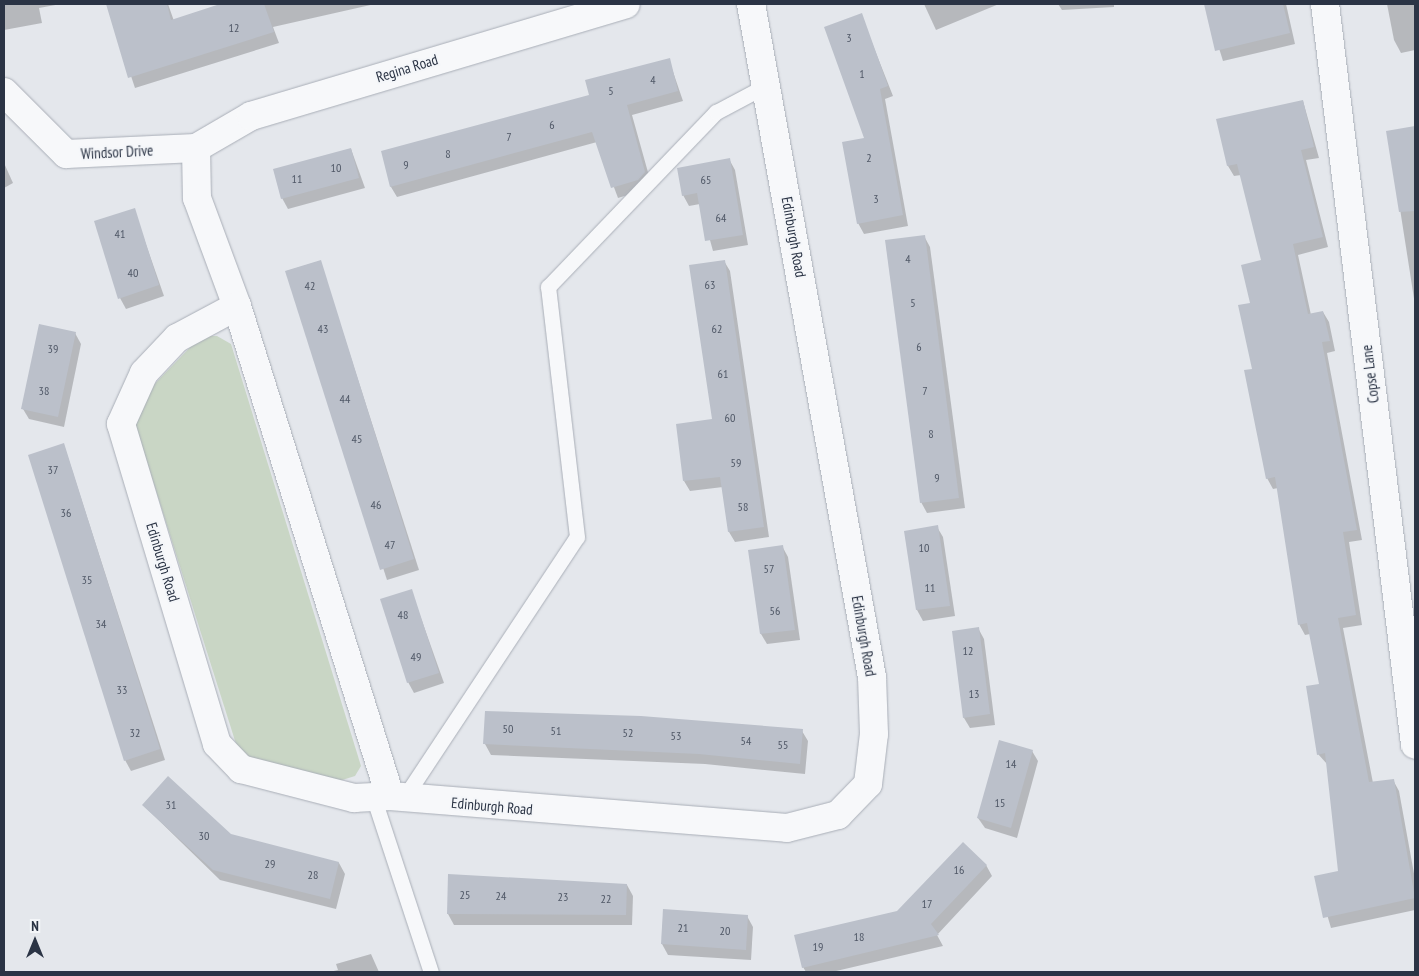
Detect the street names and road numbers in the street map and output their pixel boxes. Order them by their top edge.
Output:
street label: Regina Road [374,50,440,86]
street label: Windsor Drive [80,141,154,163]
street label: Edinburgh Road [778,195,810,279]
street label: Copse Lane [1357,344,1383,404]
street label: Edinburgh Road [142,520,184,604]
street label: Edinburgh Road [848,594,880,678]
street label: Edinburgh Road [450,793,534,819]

